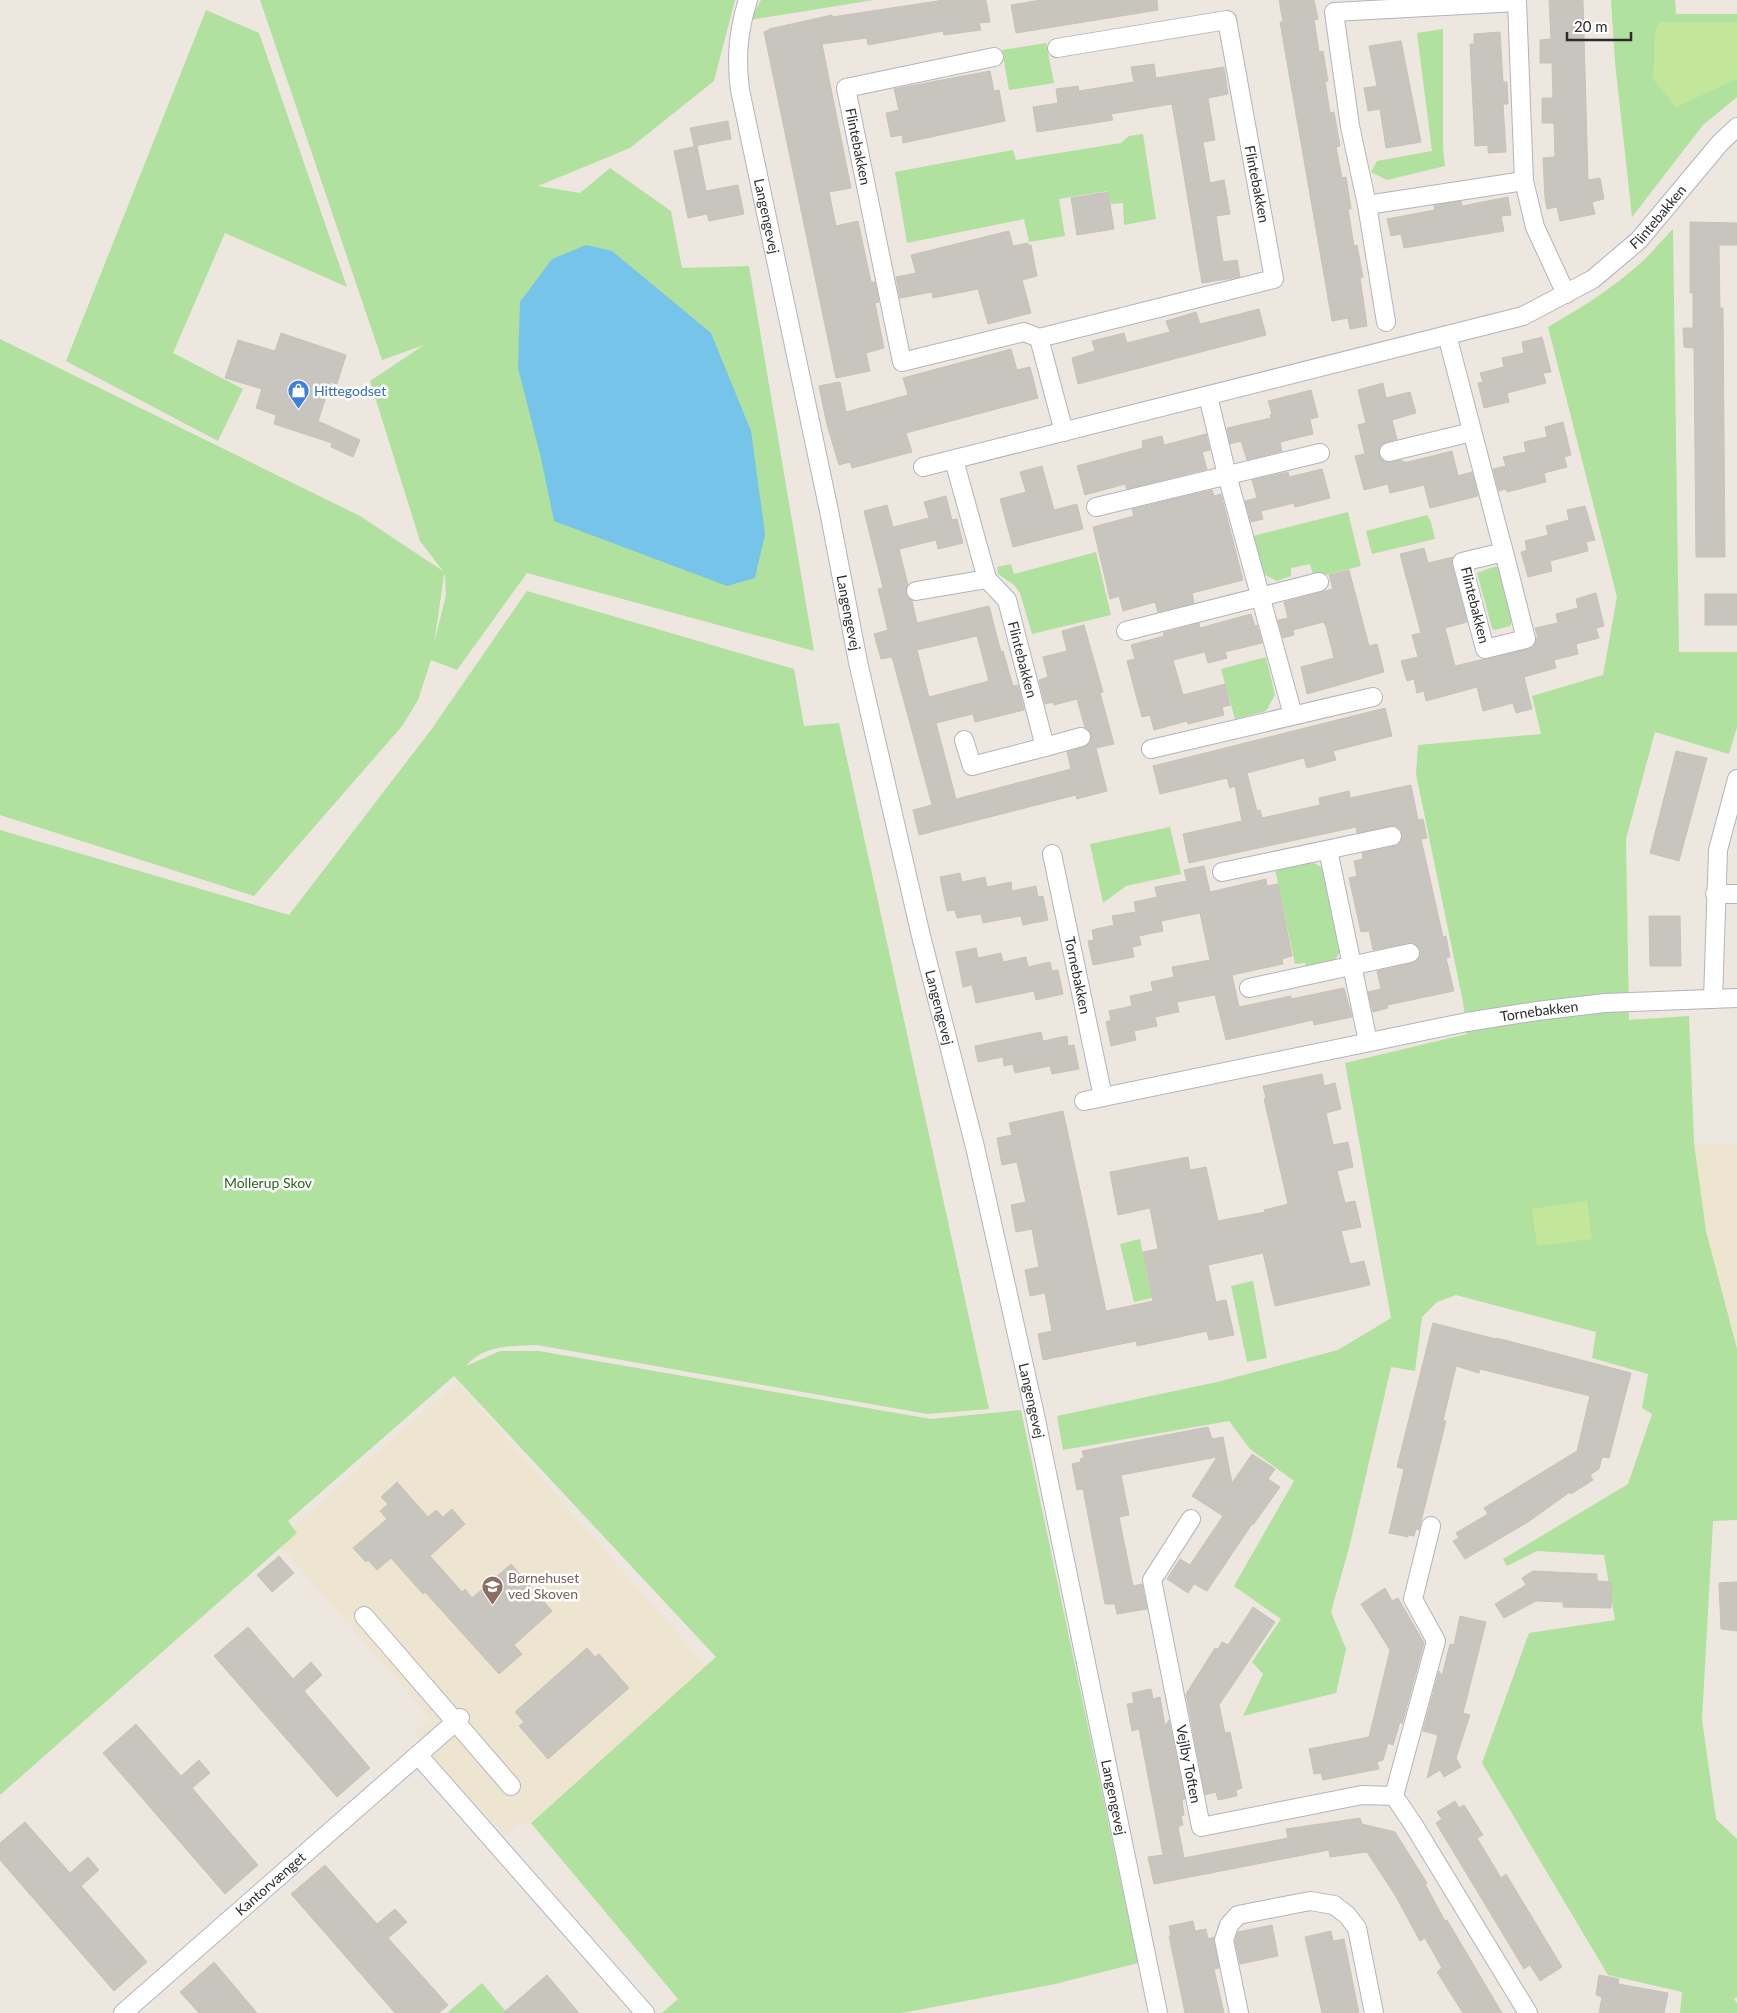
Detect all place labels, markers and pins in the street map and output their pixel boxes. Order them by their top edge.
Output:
shop icon: Hittegodset [286,379,310,410]
place label: Hittegodset [314,382,386,399]
place label: Børnehuset ved Skoven [508,1569,579,1602]
school or university icon: Børnehuset ved Skoven [480,1574,504,1605]

